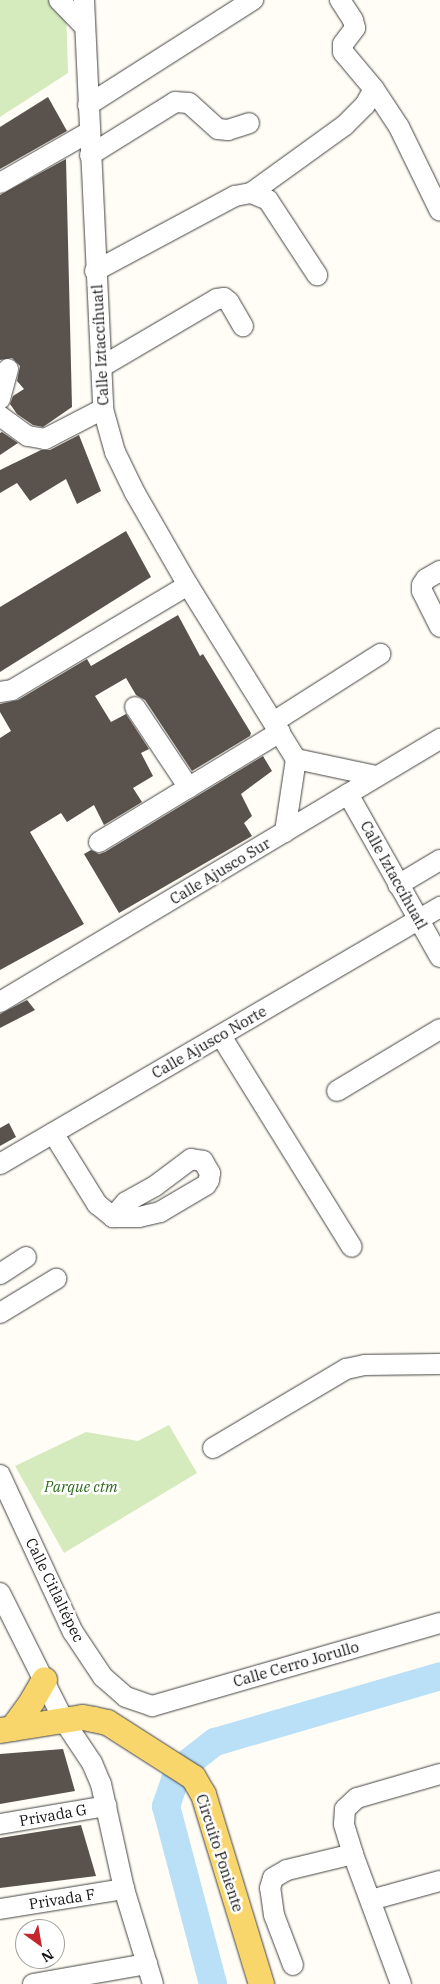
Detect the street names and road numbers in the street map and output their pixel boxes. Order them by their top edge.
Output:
street label: Calle Iztaccíhuatl [88,284,112,406]
street label: Calle Iztaccíhuatl [357,818,431,932]
street label: Calle Ajusco Sur [166,834,274,908]
street label: Calle Ajusco Norte [148,1002,270,1082]
street label: Calle Citlaltépec [22,1535,88,1645]
street label: Calle Cerro Jorullo [231,1637,361,1691]
street label: Circuito Poniente [192,1792,248,1914]
street label: Privada G [18,1800,88,1830]
street label: Privada F [28,1885,96,1913]

